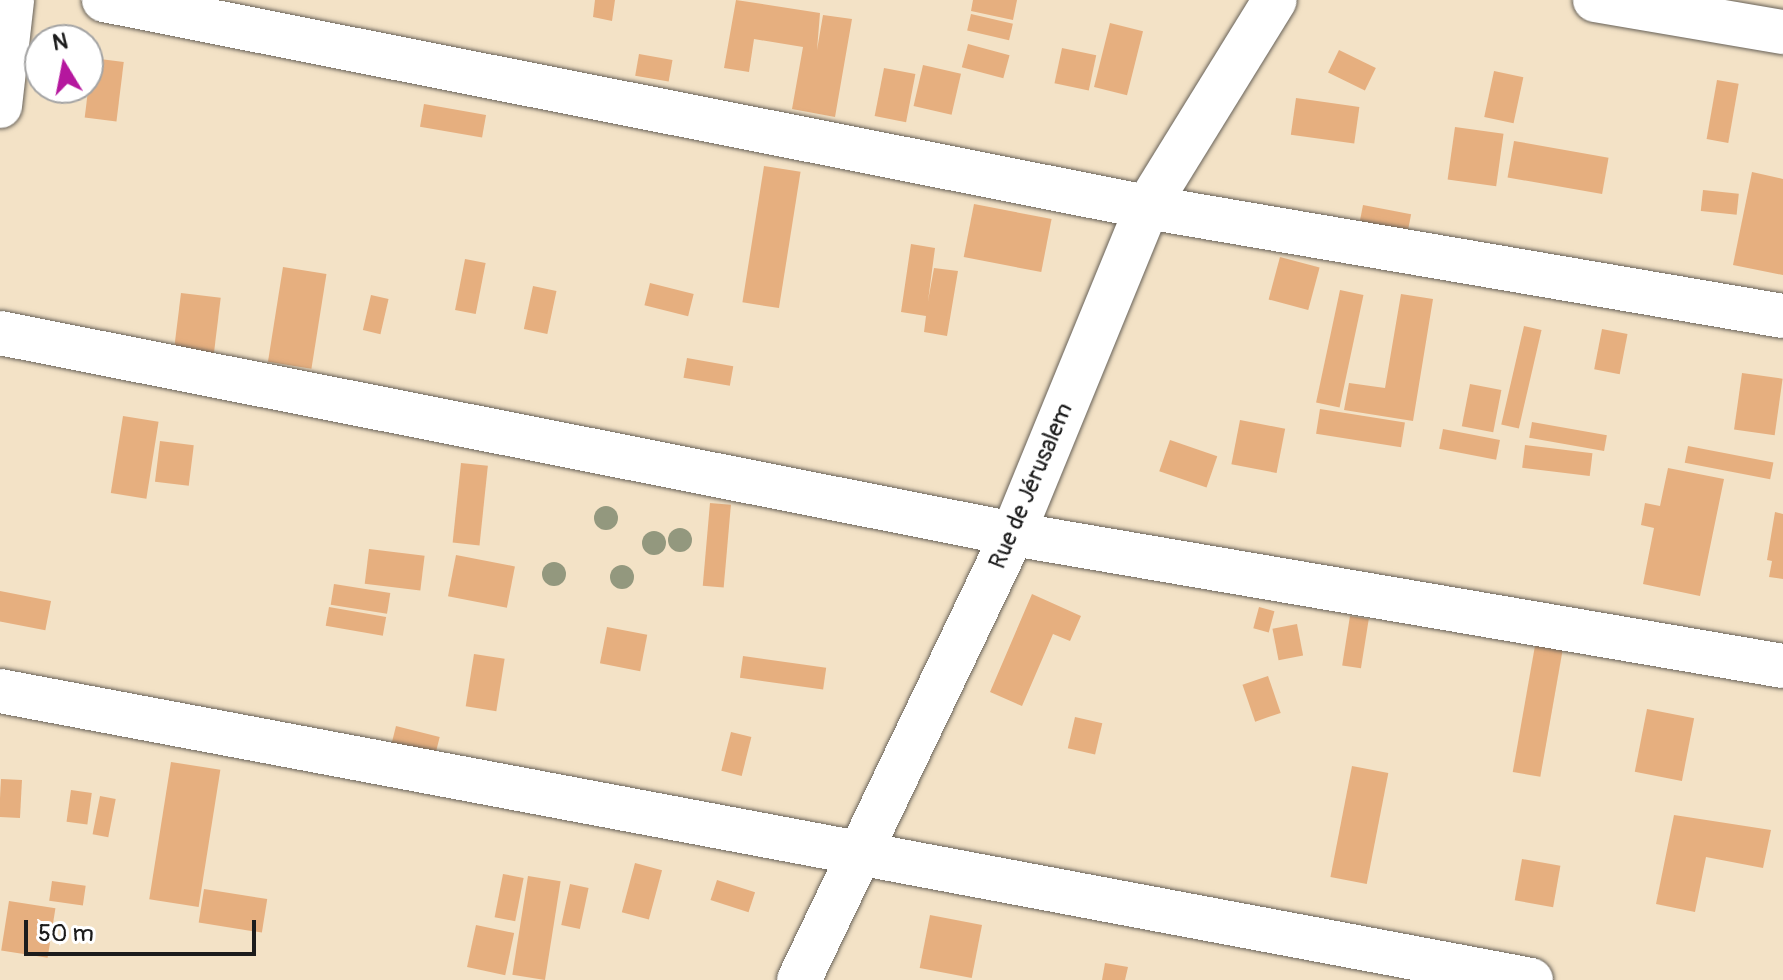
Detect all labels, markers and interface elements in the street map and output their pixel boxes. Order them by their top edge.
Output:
north arrow [24,24,104,104]
text: N [50,27,70,57]
street label: Rue de Jérusalem [983,399,1079,573]
scale bar [28,904,260,954]
text: 50 m [38,919,94,948]

